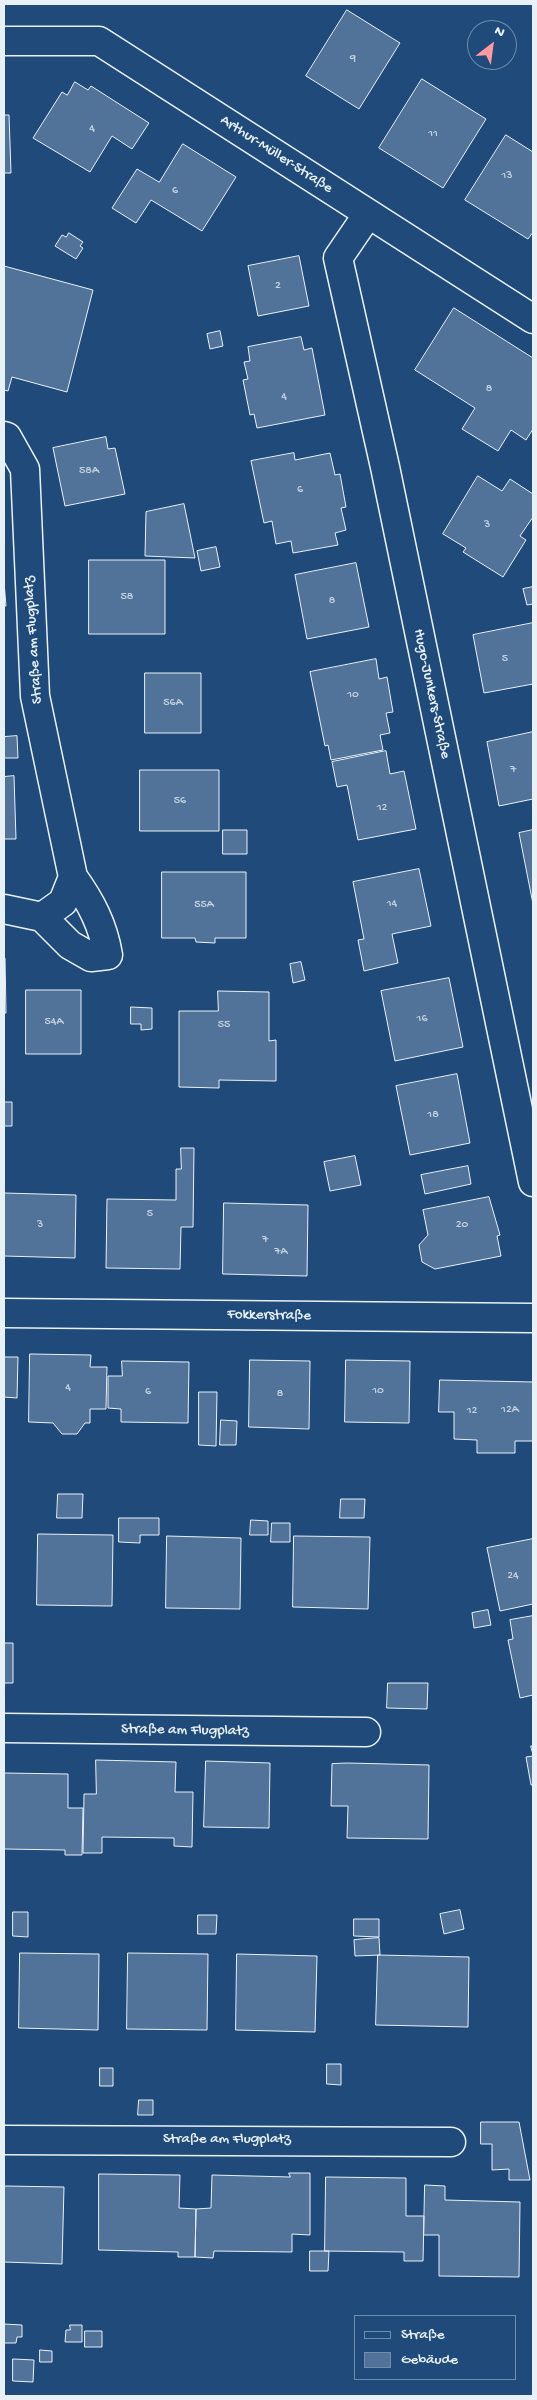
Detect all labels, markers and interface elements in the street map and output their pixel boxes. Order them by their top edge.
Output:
north arrow [467,20,517,70]
text: N [491,23,507,42]
house number: 9 [350,52,356,66]
street label: Arthur-Müller-Straße [216,112,336,198]
house number: 4 [89,122,95,136]
house number: 11 [428,127,438,141]
house number: 13 [501,169,513,183]
house number: 6 [172,184,178,198]
house number: 2 [275,279,281,293]
house number: 8 [486,382,492,396]
house number: 4 [281,390,287,404]
house number: 58A [79,464,99,478]
house number: 6 [297,483,303,497]
house number: 3 [484,518,490,532]
street label: Straße am Flugplatz [21,576,47,704]
house number: 58 [121,590,133,604]
house number: 8 [329,594,335,608]
street label: Hugo-Junkers-Straße [408,627,454,761]
house number: 5 [502,652,508,666]
house number: 10 [347,688,359,702]
house number: 56A [163,696,183,710]
house number: 7 [510,763,516,777]
house number: 56 [174,794,186,808]
house number: 12 [377,801,387,815]
house number: 14 [387,897,397,911]
house number: 55A [194,898,214,912]
house number: 16 [417,1012,427,1026]
house number: 54A [44,1015,64,1029]
house number: 55 [218,1018,230,1032]
house number: 18 [427,1108,439,1122]
house number: 5 [147,1207,153,1221]
house number: 3 [37,1218,43,1232]
house number: 20 [456,1218,468,1232]
house number: 7 [262,1233,268,1247]
house number: 7A [274,1245,288,1259]
street label: Fokkerstraße [227,1306,311,1326]
house number: 4 [65,1381,71,1395]
house number: 10 [372,1384,384,1398]
house number: 6 [145,1385,151,1399]
house number: 8 [277,1387,283,1401]
house number: 12A [501,1403,519,1417]
house number: 12 [467,1404,477,1418]
house number: 24 [507,1569,519,1583]
street label: Straße am Flugplatz [121,1721,249,1741]
street label: Straße am Flugplatz [163,2131,291,2149]
legend [354,2315,517,2380]
text: Straße [401,2326,445,2344]
text: Gebäude [401,2351,458,2369]

